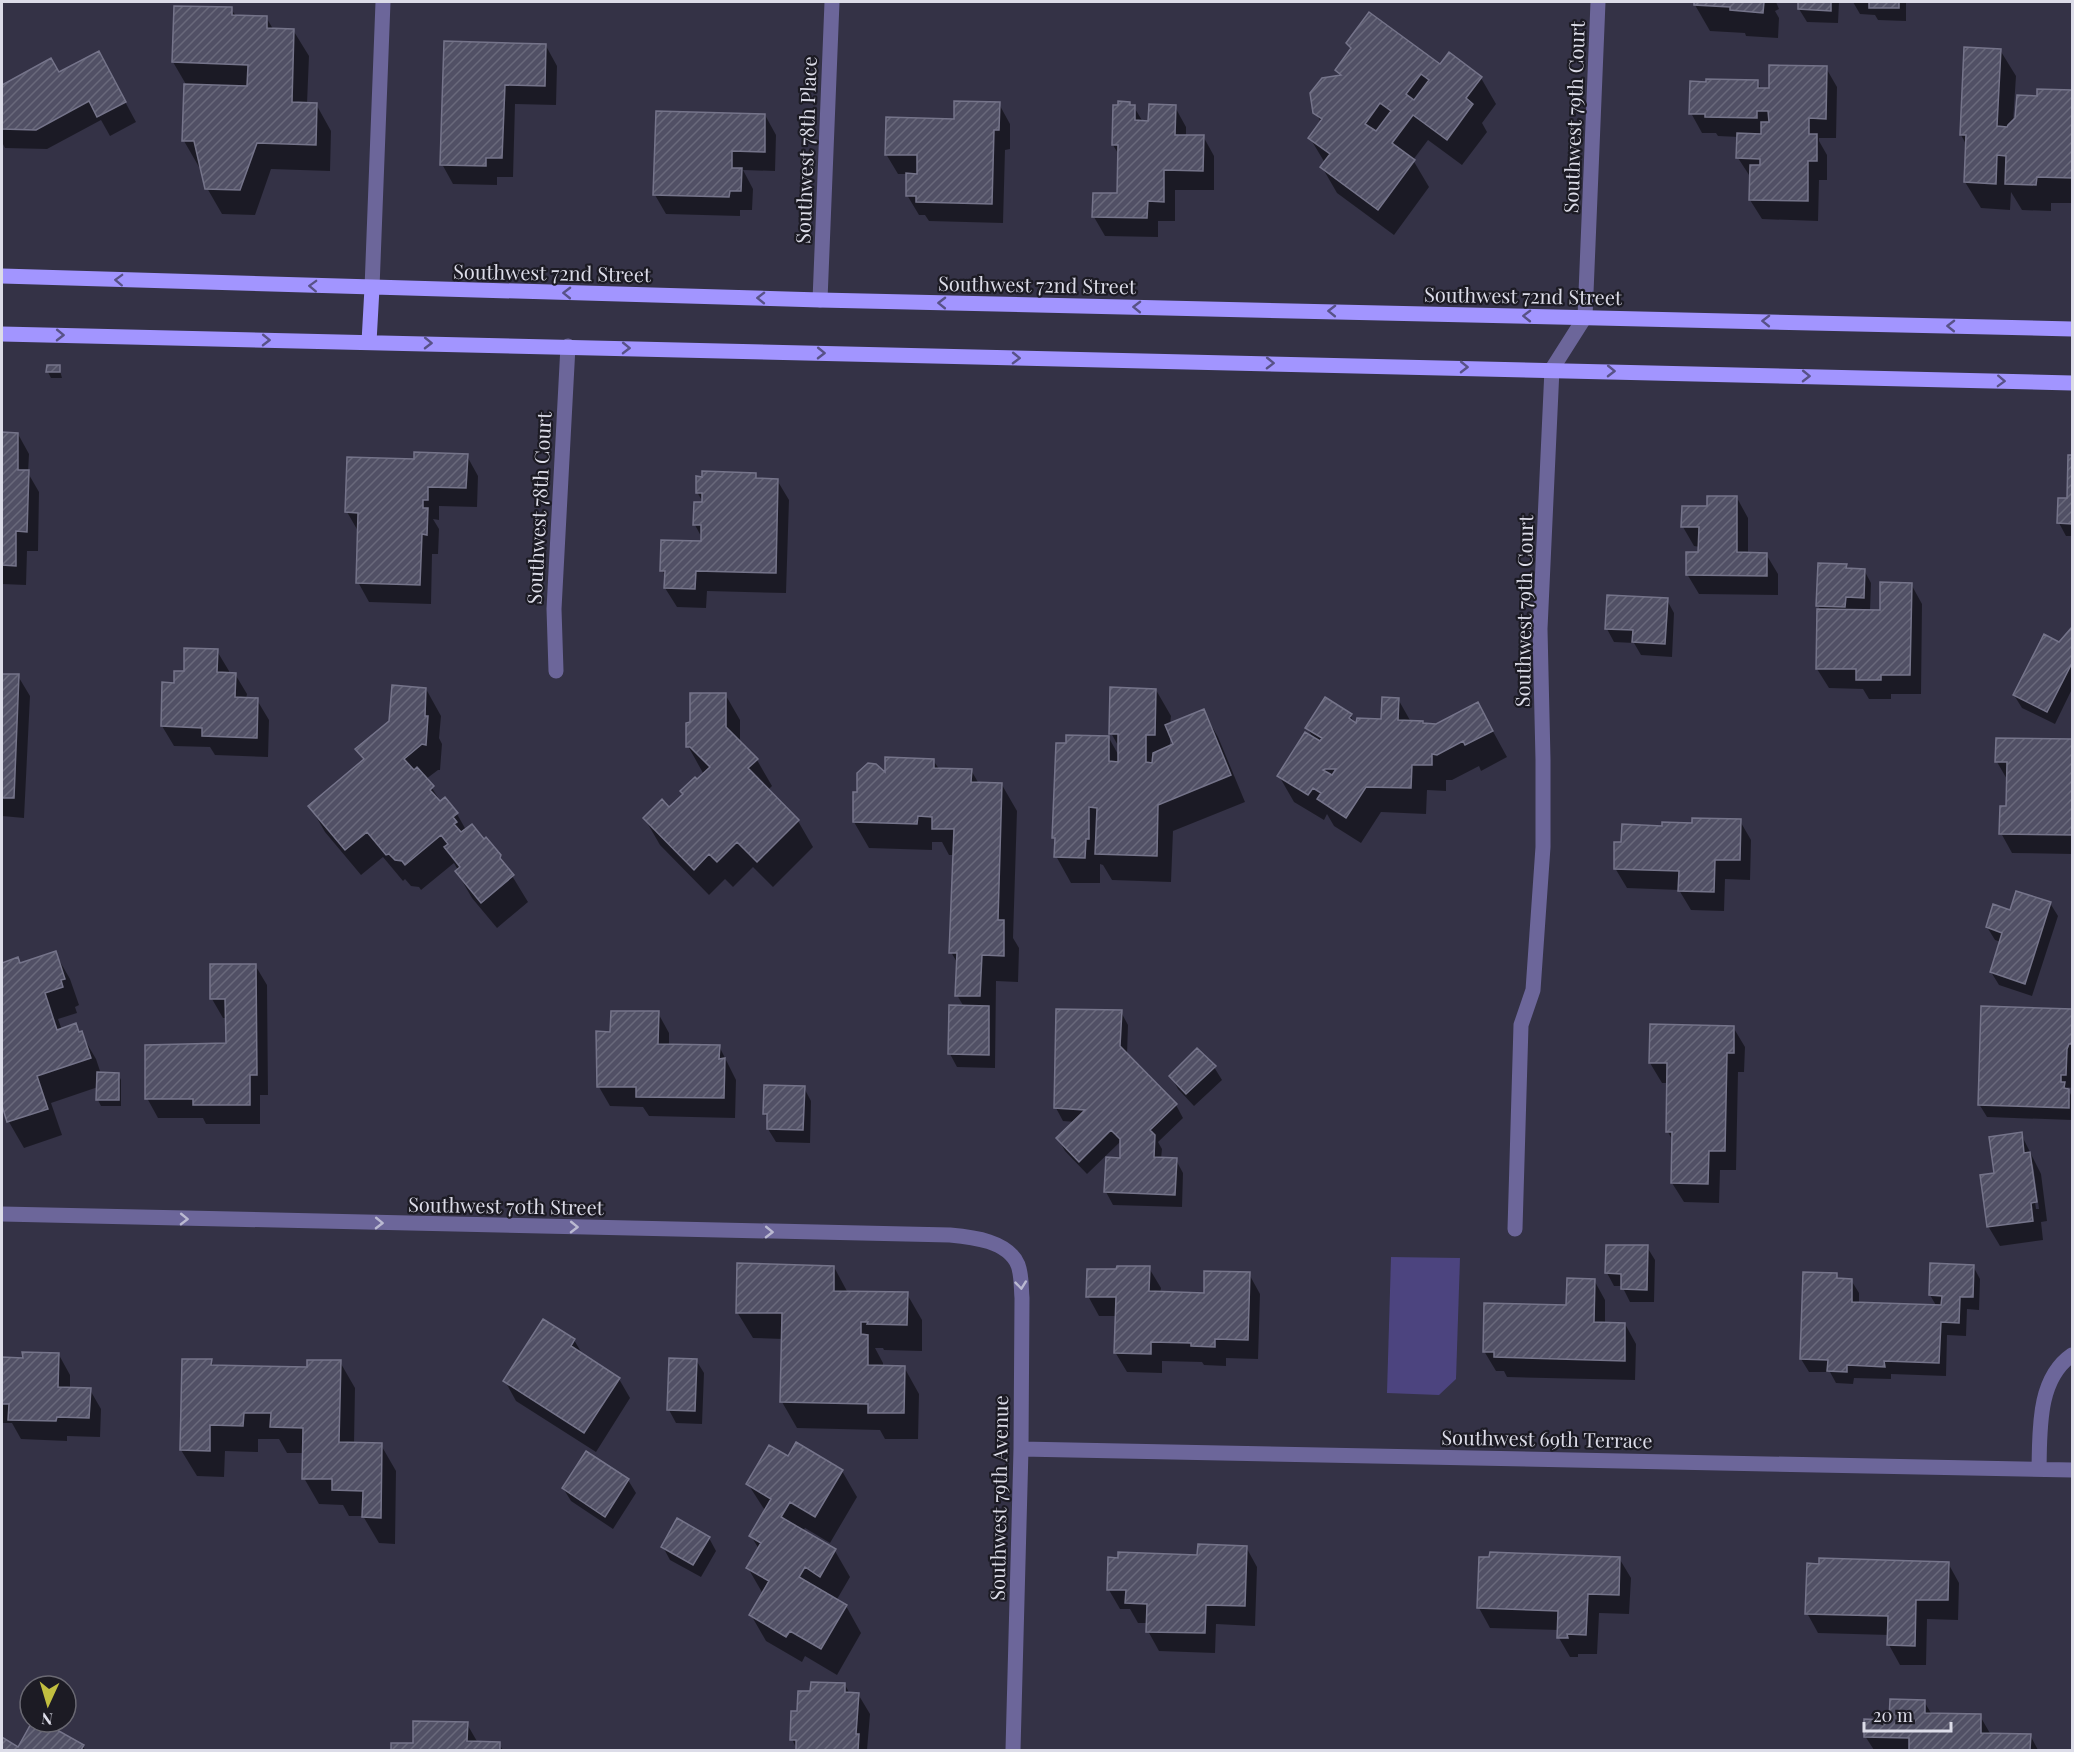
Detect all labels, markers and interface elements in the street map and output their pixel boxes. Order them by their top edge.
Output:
street label: Southwest 79th Court [1556,19,1590,214]
street label: Southwest 78th Place [788,56,822,244]
street label: Southwest 72nd Street [453,257,652,287]
street label: Southwest 72nd Street [938,269,1137,299]
one-way arrow [114,273,123,286]
one-way arrow [309,280,318,293]
street label: Southwest 72nd Street [1424,280,1623,310]
one-way arrow [562,287,571,300]
one-way arrow [757,292,766,305]
one-way arrow [938,296,947,309]
one-way arrow [1132,301,1141,313]
one-way arrow [1327,305,1336,318]
one-way arrow [1522,310,1531,322]
one-way arrow [1761,315,1770,328]
one-way arrow [1947,319,1956,332]
one-way arrow [55,329,64,341]
one-way arrow [261,334,270,346]
one-way arrow [423,337,432,350]
one-way arrow [622,342,631,354]
one-way arrow [817,346,826,359]
one-way arrow [1012,351,1021,364]
one-way arrow [1265,357,1274,369]
one-way arrow [1460,361,1469,374]
one-way arrow [1606,365,1615,377]
one-way arrow [1801,369,1810,382]
one-way arrow [1996,374,2005,387]
street label: Southwest 78th Court [519,410,557,605]
street label: Southwest 79th Court [1508,514,1538,707]
street label: Southwest 70th Street [408,1190,605,1220]
one-way arrow [180,1213,189,1225]
one-way arrow [375,1217,384,1230]
one-way arrow [570,1221,579,1234]
one-way arrow [765,1225,774,1238]
one-way arrow [1014,1280,1027,1289]
street label: Southwest 79th Avenue [983,1395,1013,1601]
street label: Southwest 69th Terrace [1441,1423,1653,1453]
north arrow [18,1674,78,1734]
scale bar [1864,1695,1951,1733]
text: 20 m [1873,1703,1913,1727]
text: N [40,1709,53,1730]

